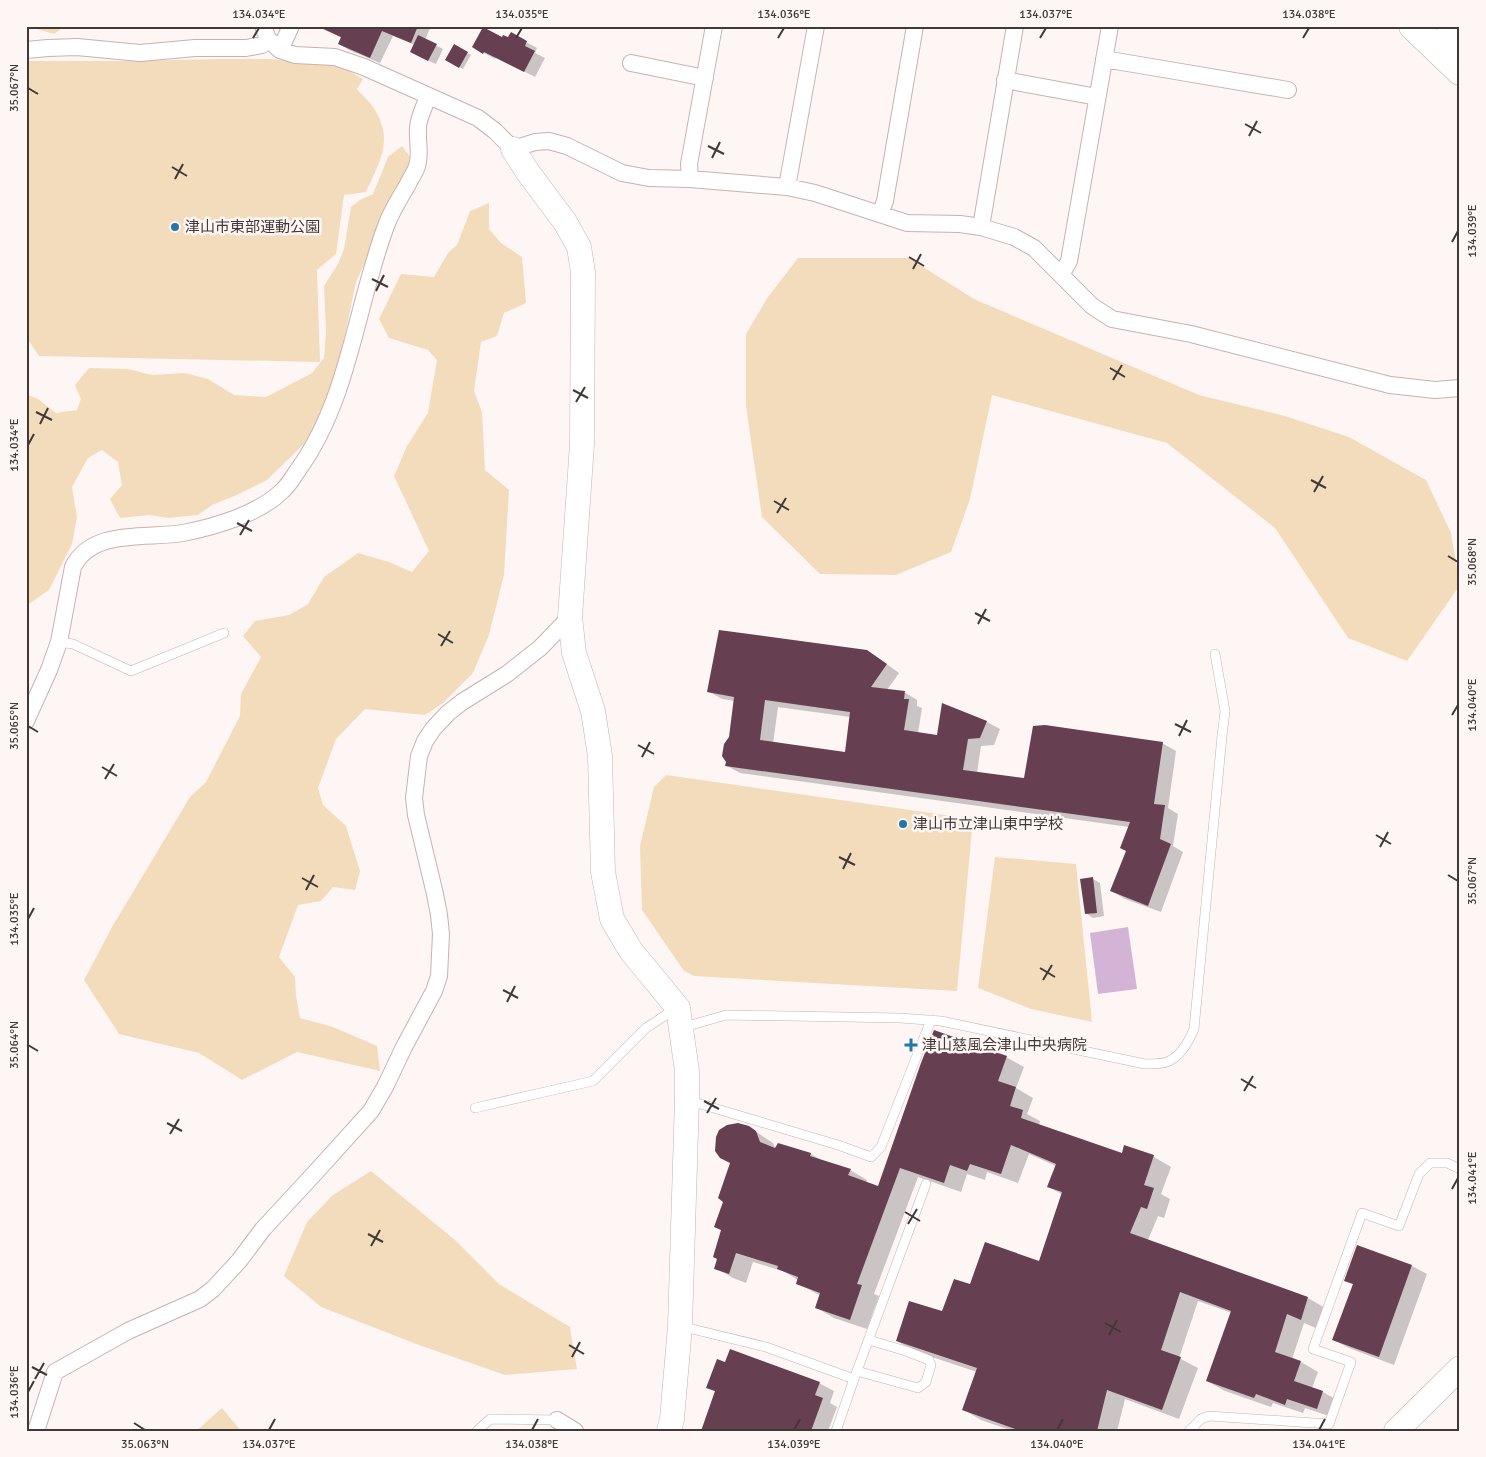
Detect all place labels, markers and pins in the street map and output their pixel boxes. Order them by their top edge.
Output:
place label: 津山市東部運動公園 [185,218,320,236]
marker: 津山市東部運動公園 [169,221,181,233]
place label: 津山市立津山東中学校 [913,815,1063,833]
marker: 津山市立津山東中学校 [897,818,909,830]
place label: 津山慈風会津山中央病院 [922,1036,1087,1054]
marker: 津山慈風会津山中央病院 [904,1038,918,1052]

